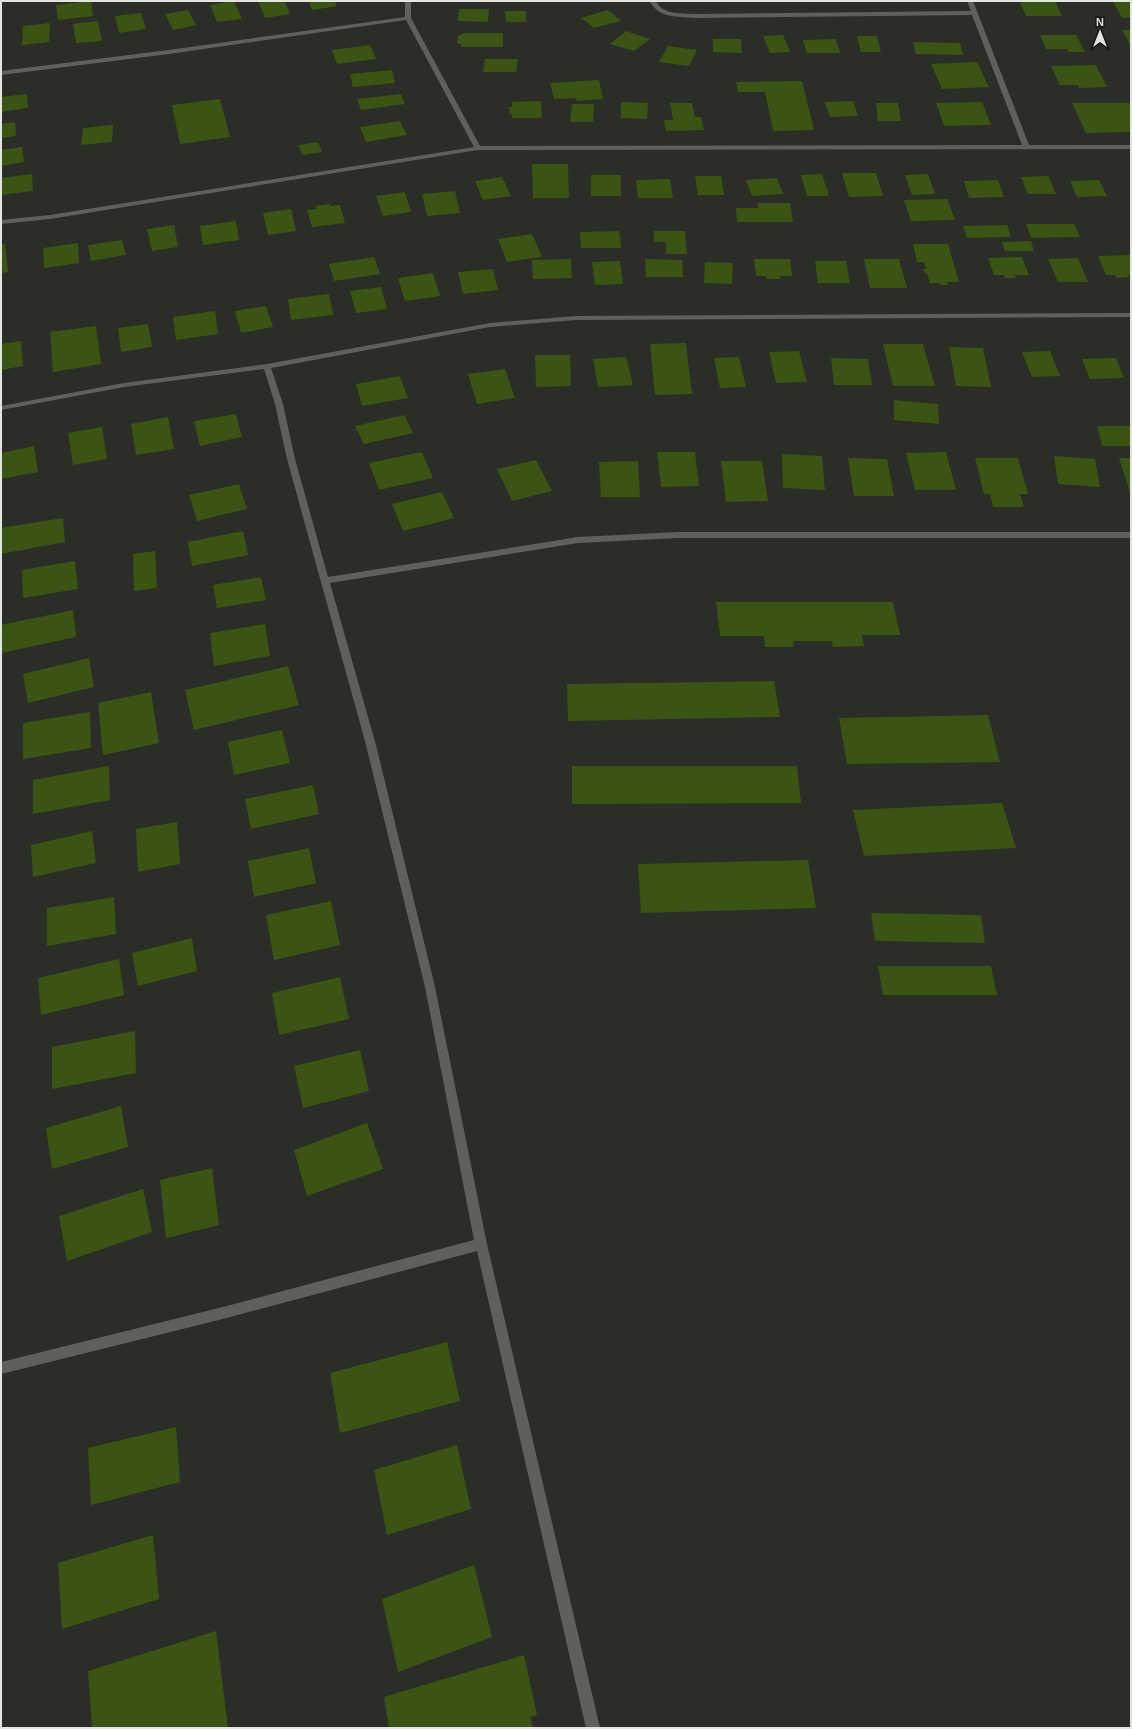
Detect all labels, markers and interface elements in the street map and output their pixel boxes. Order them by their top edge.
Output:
north arrow [1080,12,1120,52]
text: N [1096,16,1104,28]

